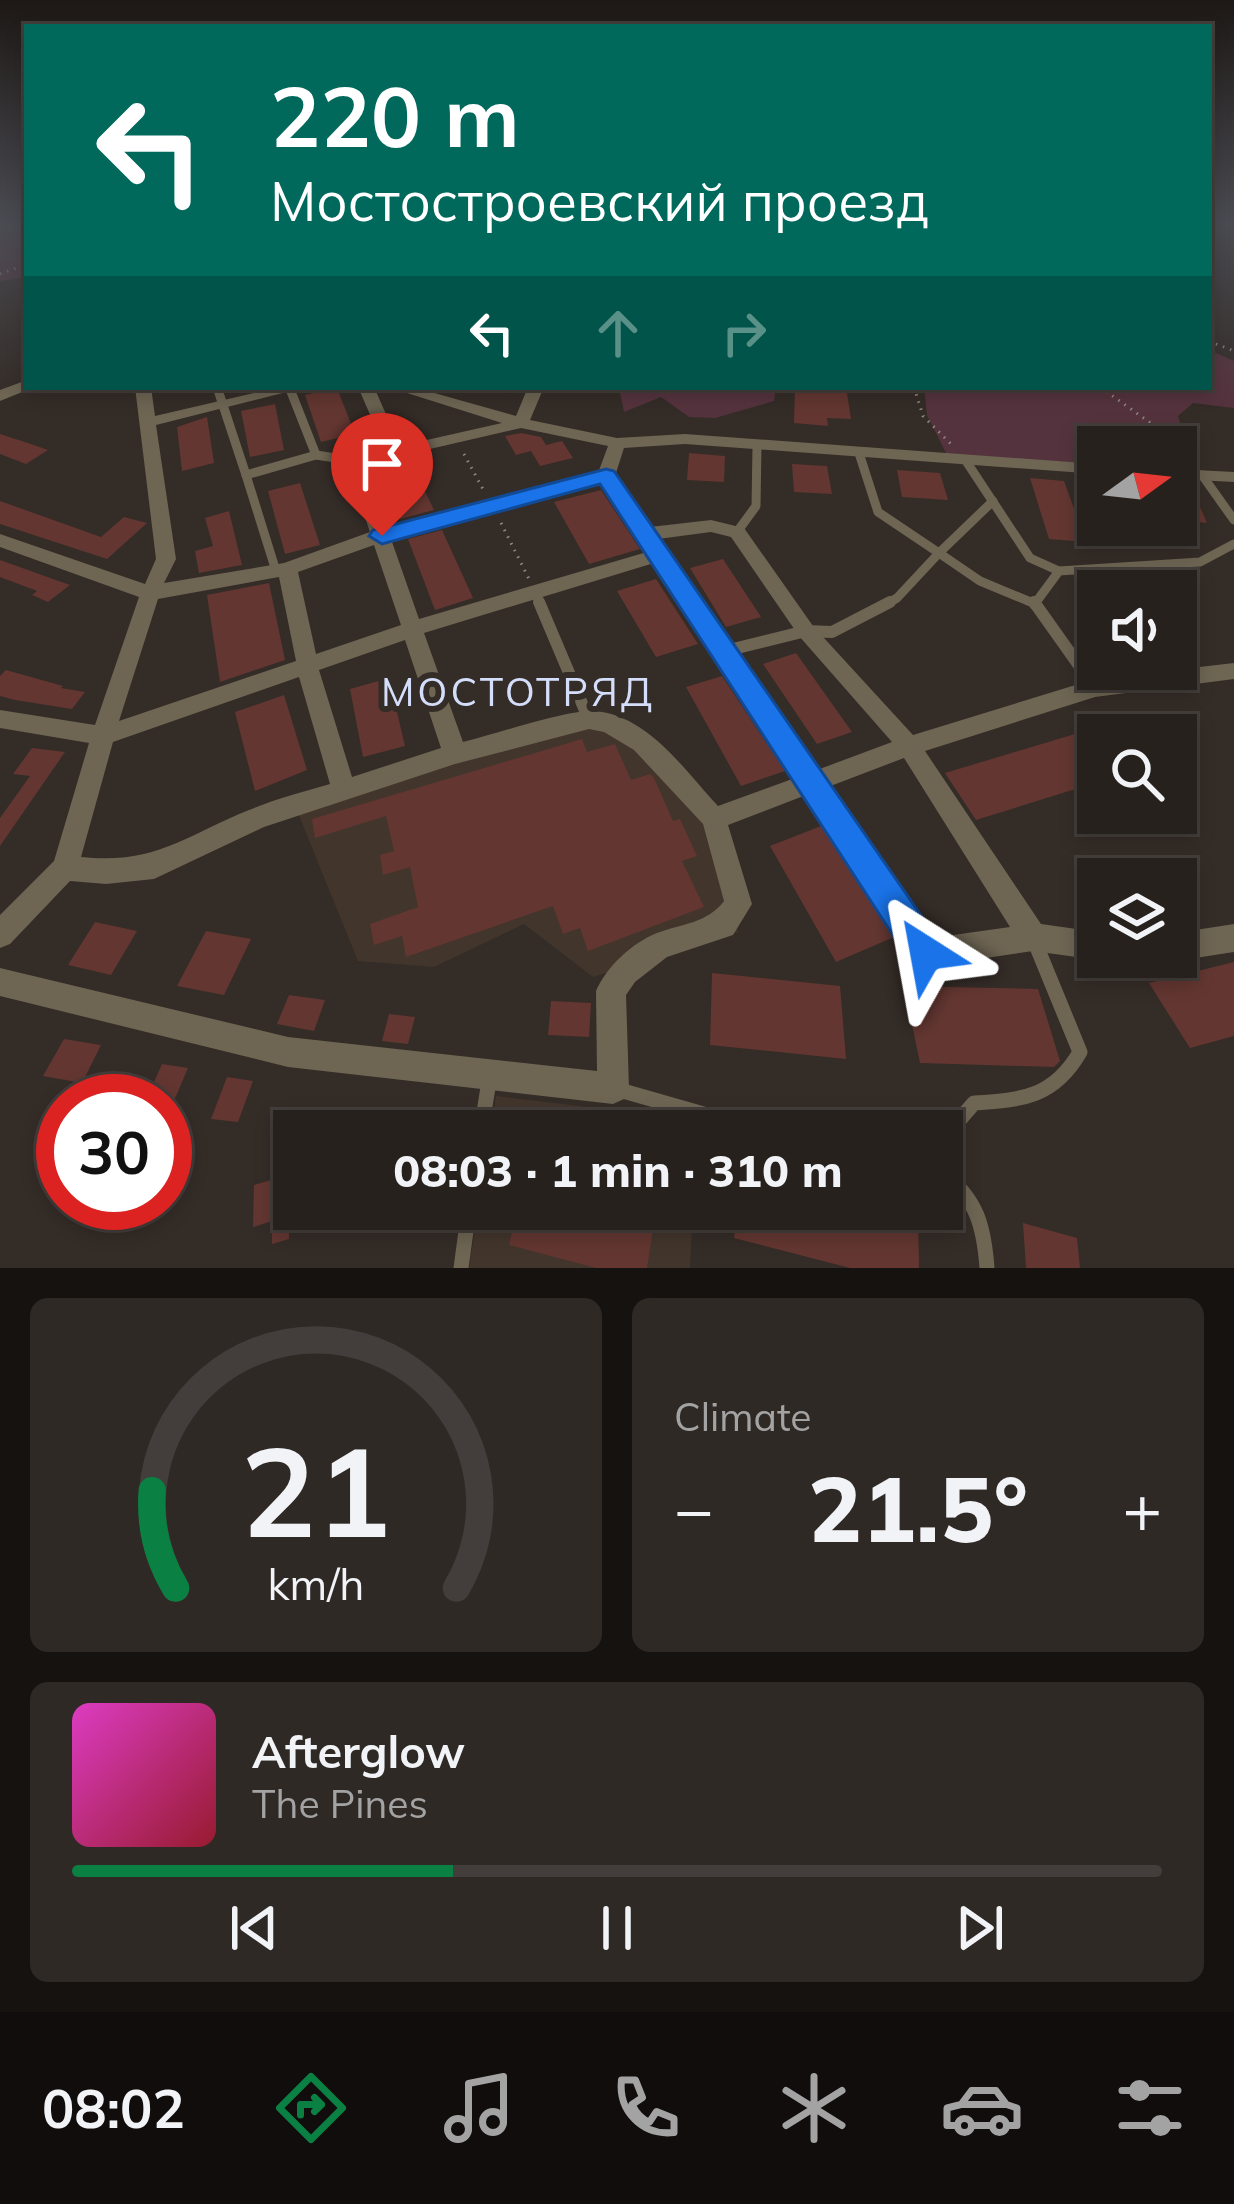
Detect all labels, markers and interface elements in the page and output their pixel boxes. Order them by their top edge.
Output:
text: 220 m [270,63,520,168]
icon: left [72,72,228,228]
text: Мостостроевский проезд [270,167,929,235]
icon: left [459,300,525,366]
icon: ahead [585,300,651,366]
icon: right [711,300,777,366]
pin [331,413,433,536]
north arrow [1077,426,1197,546]
map controls [1077,426,1197,978]
icon: arrive [349,431,415,497]
button: sound [1077,570,1197,690]
district label: МОСТОТРЯД [381,667,655,716]
button: search [1077,714,1197,834]
button: layers [1077,858,1197,978]
position arrow [863,890,989,1016]
speed limit sign: 30 [36,1074,192,1230]
text: 08:03 · 1 min · 310 m [393,1142,843,1198]
text: Climate [674,1392,812,1441]
text: 21 [241,1412,391,1568]
text: 21.5° [808,1452,1028,1565]
text: − [674,1467,714,1550]
text: + [1122,1467,1162,1550]
text: km/h [267,1557,365,1611]
text: Afterglow [252,1723,465,1779]
text: The Pines [252,1779,428,1828]
icon: previous [221,1895,287,1961]
icon: pause [584,1895,650,1961]
icon: next [947,1895,1013,1961]
icon: directions [269,2066,353,2150]
icon: music [437,2066,521,2150]
icon: phone [604,2066,688,2150]
icon: climate [772,2066,856,2150]
icon: car [940,2066,1024,2150]
icon: filters [1108,2066,1192,2150]
text: 08:02 [42,2074,185,2142]

